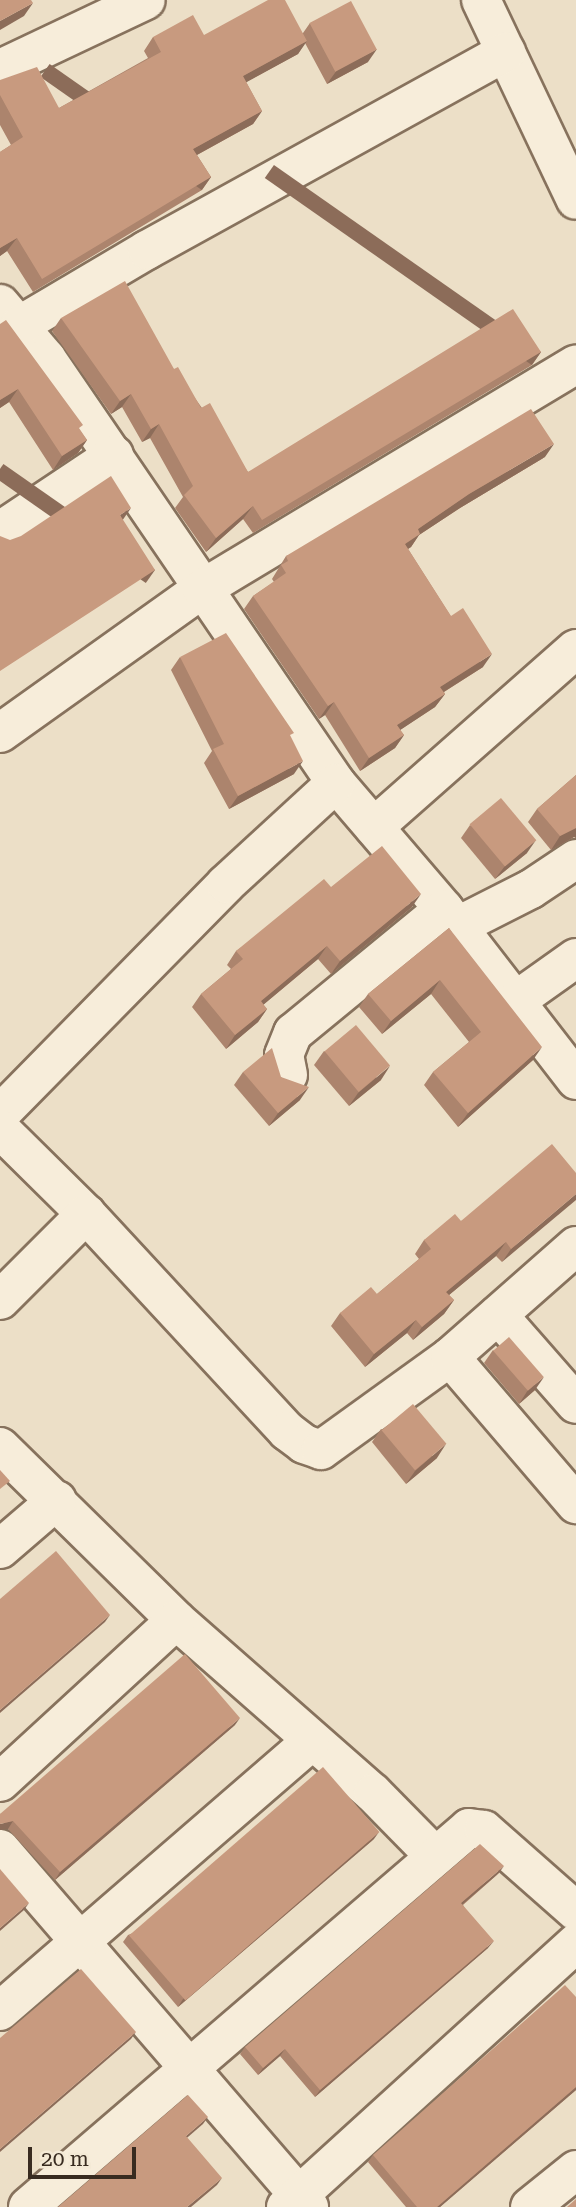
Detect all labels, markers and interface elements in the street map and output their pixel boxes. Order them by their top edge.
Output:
scale bar [32,2134,140,2178]
text: 20 m [41,2147,89,2171]

